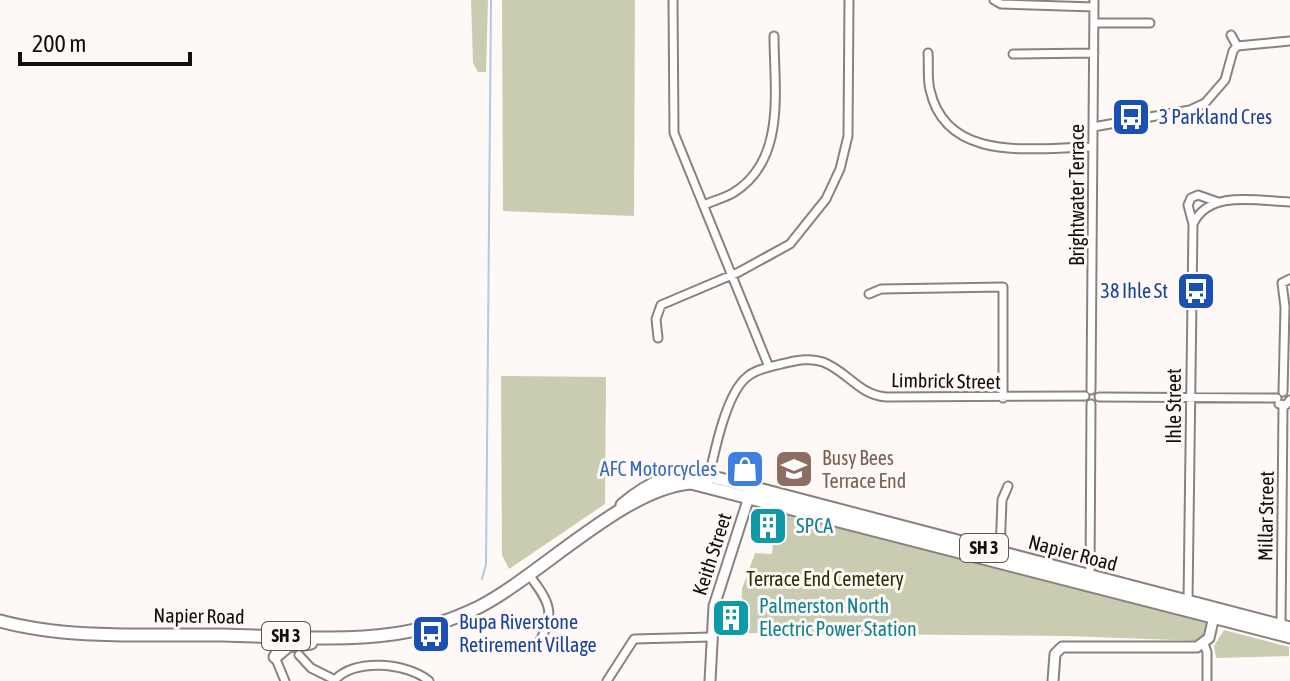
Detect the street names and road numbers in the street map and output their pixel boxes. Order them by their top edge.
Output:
street label: Brightwater Terrace [1065,124,1088,266]
street label: Limbrick Street [891,368,1001,393]
street label: Ihle Street [1162,368,1185,444]
street label: Millar Street [1253,470,1278,561]
street label: Keith Street [687,510,736,598]
street label: Napier Road [1026,530,1120,575]
road number: SH 3 [960,534,1008,562]
street label: Napier Road [153,603,245,628]
road number: SH 3 [262,622,310,650]

